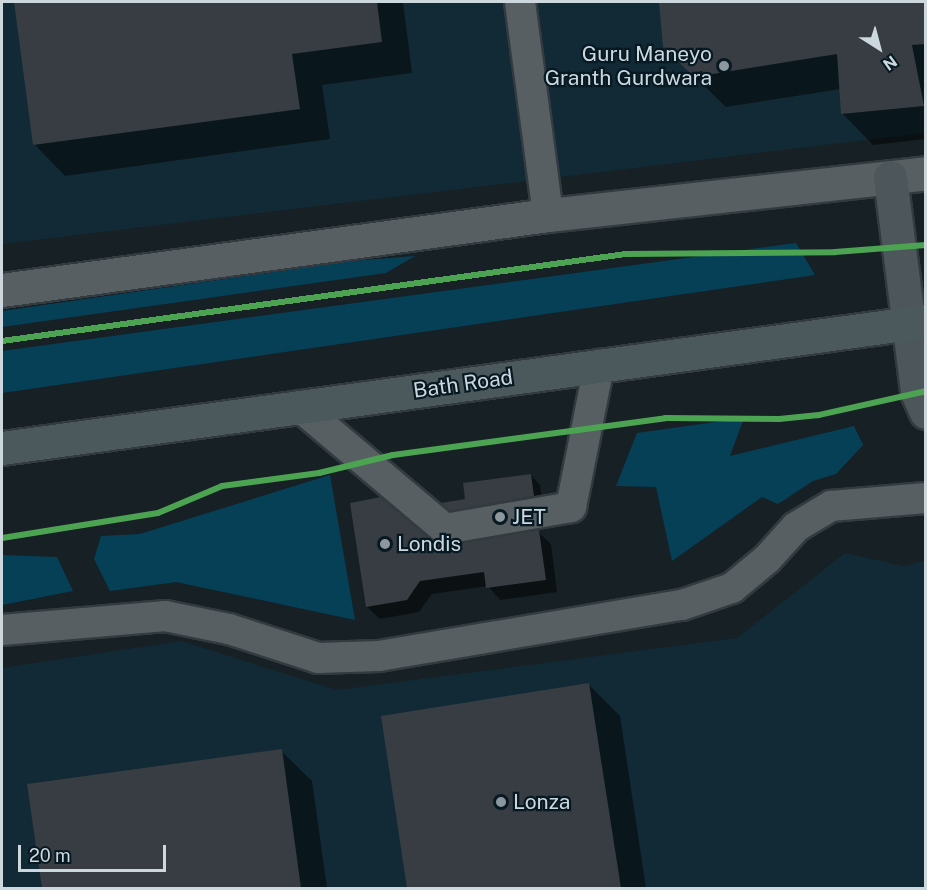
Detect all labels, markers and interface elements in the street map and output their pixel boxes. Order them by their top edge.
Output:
north arrow [849,18,909,78]
place label: Guru Maneyo Granth Gurdwara [545,41,712,91]
text: N [879,52,901,74]
marker: Guru Maneyo Granth Gurdwara [717,59,731,73]
street label: Bath Road [412,365,514,403]
place label: JET [512,504,546,530]
marker: JET [493,510,507,524]
place label: Londis [397,531,461,557]
marker: Londis [378,537,392,551]
place label: Lonza [513,789,570,815]
marker: Lonza [494,795,508,809]
scale bar [21,833,170,871]
text: 20 m [29,845,71,866]

